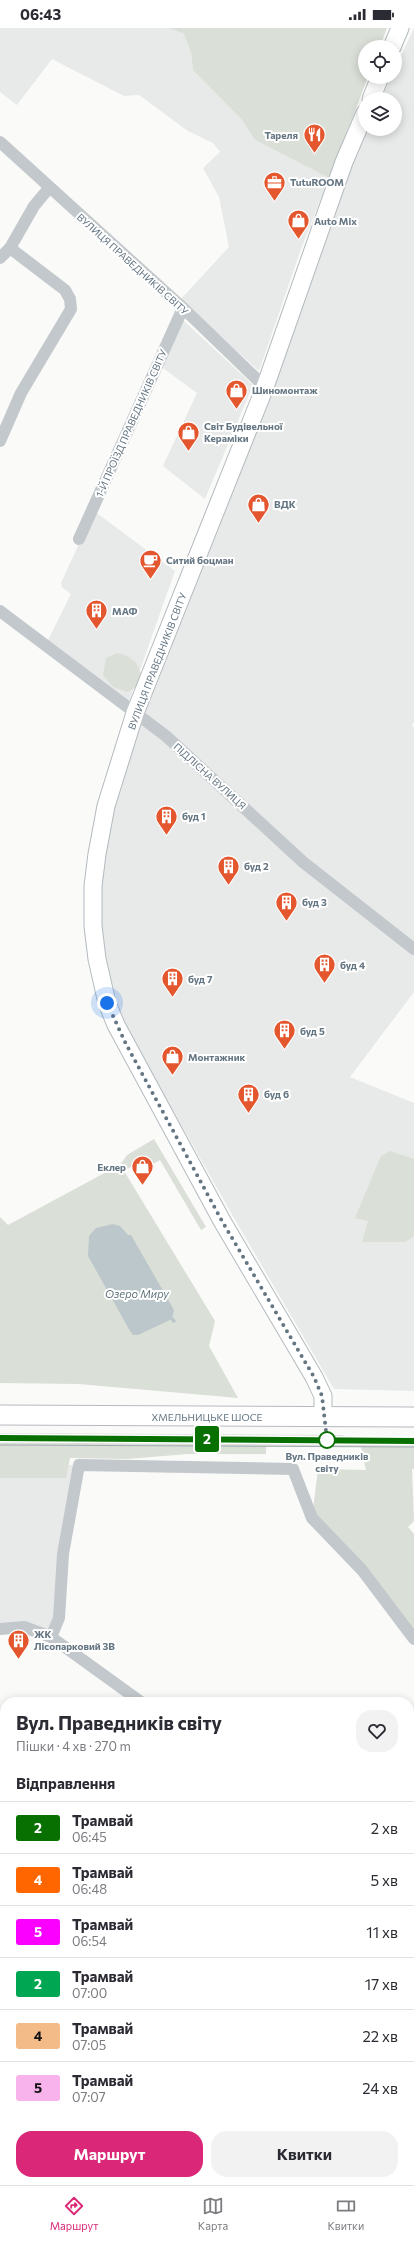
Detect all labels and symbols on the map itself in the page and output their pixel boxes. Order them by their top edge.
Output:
restaurant icon: Тареля [301,122,327,155]
place label: Тареля [264,129,298,141]
office icon: TutuROOM [262,169,288,202]
place label: TutuROOM [290,176,344,188]
shop icon: Auto Mix [286,208,312,241]
street label: ВУЛИЦЯ ПРАВЕДНИКІВ СВІТУ [75,211,191,317]
place label: Auto Mix [314,215,357,227]
street label: 1-Й ПРОЇЗД ПРАВЕДНИКІВ СВІТУ [93,347,169,499]
shop icon: Шиномонтаж [223,377,249,410]
place label: Шиномонтаж [252,384,318,396]
shop icon: Світ Будівельної Кераміки [175,419,201,452]
place label: Світ Будівельної Кераміки [204,420,284,444]
shop icon: ВДК [245,491,271,524]
place label: ВДК [274,498,296,510]
cafe icon: Ситий боцман [137,547,163,580]
place label: Ситий боцман [166,554,234,566]
street label: ВУЛИЦЯ ПРАВЕДНИКІВ СВІТУ [125,590,189,731]
building icon: МАФ [83,598,109,631]
place label: МАФ [112,605,137,617]
street label: ПІДЛІСНА ВУЛИЦЯ [171,740,249,812]
building icon: буд 1 [154,803,180,836]
place label: буд 1 [182,810,205,822]
building icon: буд 2 [216,853,242,886]
place label: буд 2 [244,860,269,872]
building icon: буд 3 [273,889,299,922]
place label: буд 3 [302,896,327,908]
building icon: буд 4 [311,952,337,985]
place label: буд 4 [340,959,365,971]
building icon: буд 7 [159,966,185,999]
place label: буд 7 [188,973,213,985]
your location [97,993,117,1013]
building icon: буд 5 [271,1018,297,1051]
place label: буд 5 [300,1025,325,1037]
shop icon: Монтажник [159,1044,185,1077]
place label: Монтажник [188,1051,245,1063]
building icon: буд 6 [235,1081,261,1114]
place label: буд 6 [264,1088,289,1100]
shop icon: Еклер [129,1154,155,1187]
place label: Еклер [97,1161,126,1173]
water label: Озеро Миру [105,1287,169,1300]
street label: ХМЕЛЬНИЦЬКЕ ШОСЕ [151,1411,263,1423]
line badge: 2 [194,1426,220,1452]
marker: Вул. Праведників світу [318,1431,336,1449]
place label: Вул. Праведників світу [285,1450,369,1474]
building icon: ЖК Лісопарковий 3В [5,1627,31,1660]
place label: ЖК Лісопарковий 3В [34,1628,115,1652]

